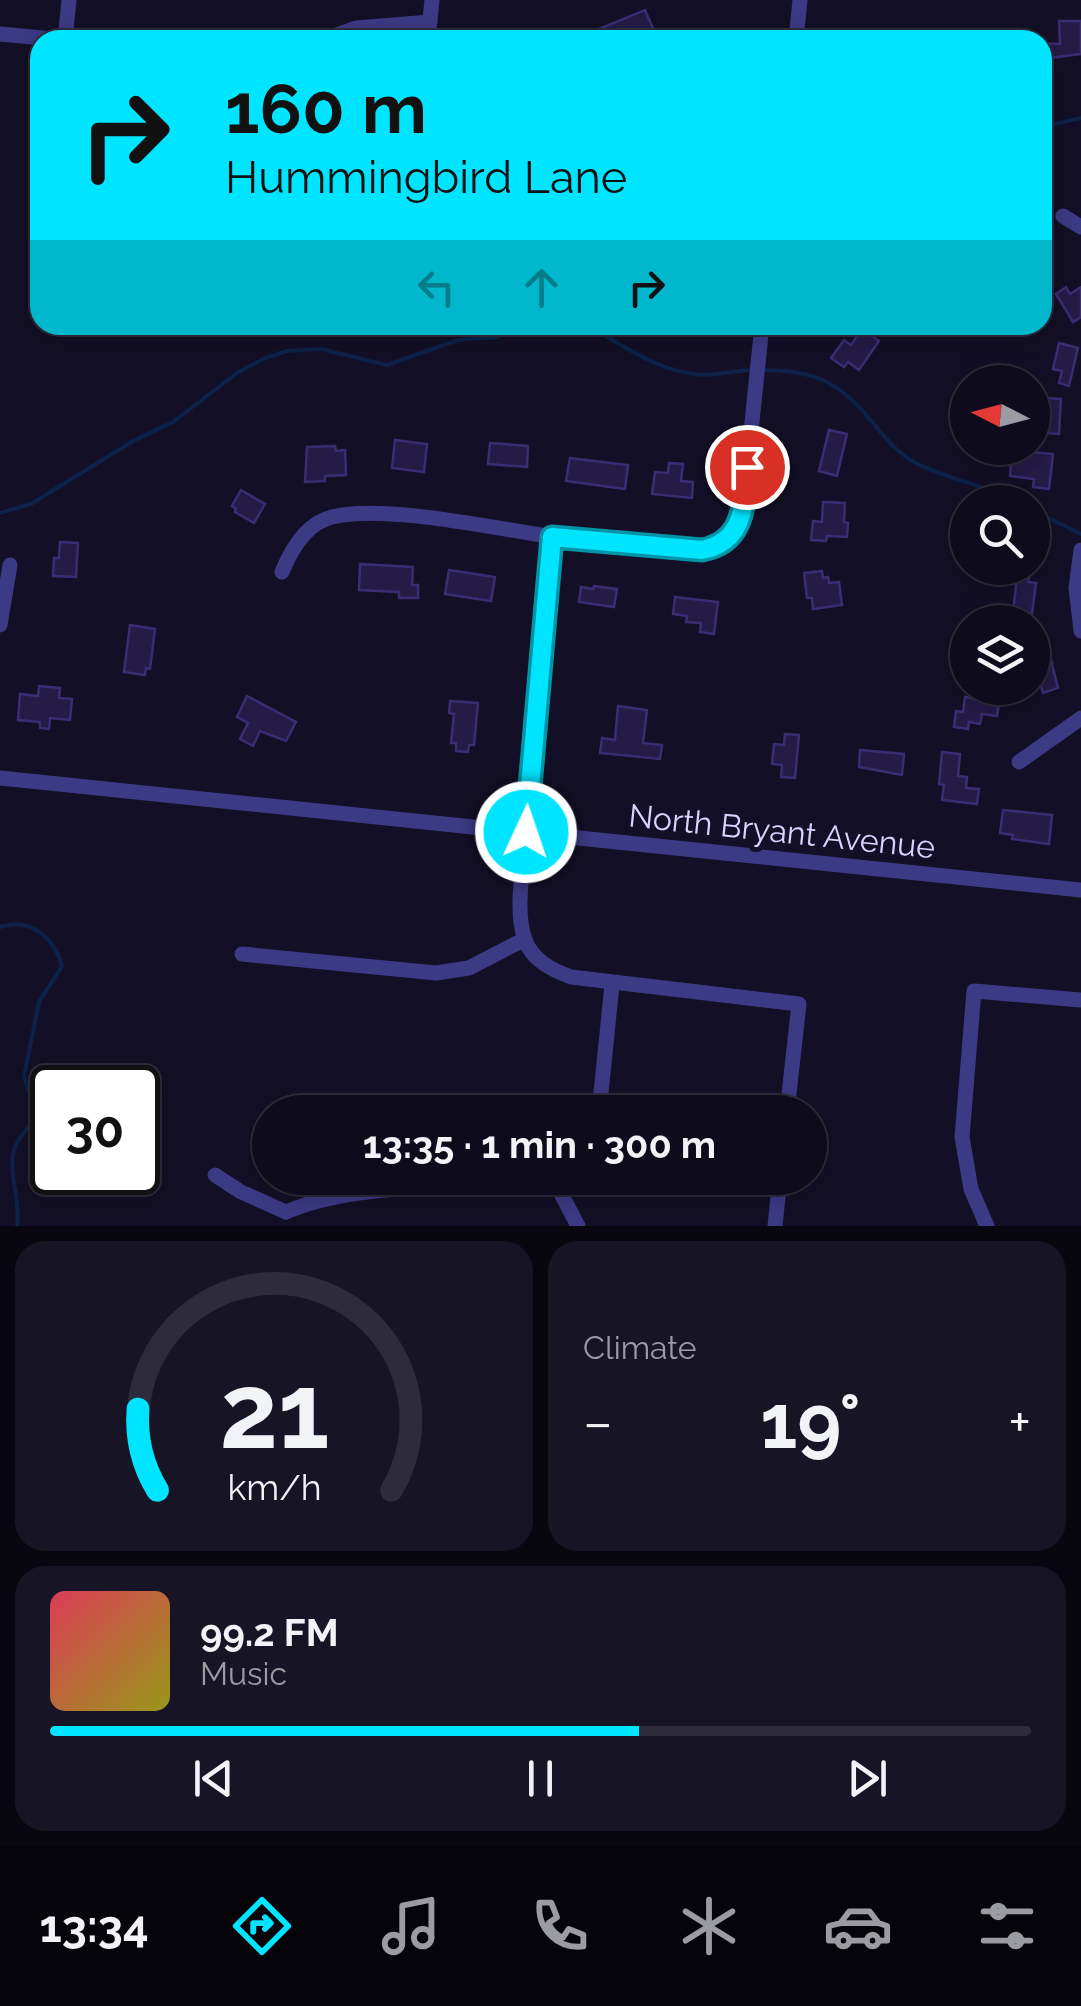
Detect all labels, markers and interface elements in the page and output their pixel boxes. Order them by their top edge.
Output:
text: 160 m [225,67,427,149]
icon: right [60,70,190,200]
text: Hummingbird Lane [225,151,627,204]
icon: left [409,260,464,315]
icon: ahead [514,260,569,315]
icon: right [619,260,674,315]
north arrow [950,365,1050,465]
map controls [950,365,1050,705]
pin [705,425,790,510]
icon: arrive [720,440,775,495]
button: search [950,485,1050,585]
button: layers [950,605,1050,705]
position arrow [474,780,578,884]
street label: North Bryant Avenue [627,797,937,865]
speed limit sign: 30 [30,1065,160,1195]
text: 13:35 · 1 min · 300 m [363,1122,716,1167]
text: Climate [583,1329,697,1366]
text: 21 [219,1350,329,1472]
text: 19° [760,1377,861,1466]
text: − [583,1390,613,1455]
text: + [1008,1390,1031,1455]
text: km/h [227,1466,321,1508]
text: 99.2 FM [200,1610,339,1655]
text: Music [200,1655,287,1692]
icon: previous [186,1751,241,1806]
icon: pause [513,1751,568,1806]
icon: next [840,1751,895,1806]
icon: directions [227,1891,297,1961]
icon: music [376,1891,446,1961]
icon: phone [525,1891,595,1961]
icon: climate [674,1891,744,1961]
icon: car [823,1891,893,1961]
icon: filters [972,1891,1042,1961]
text: 13:34 [39,1900,149,1953]

